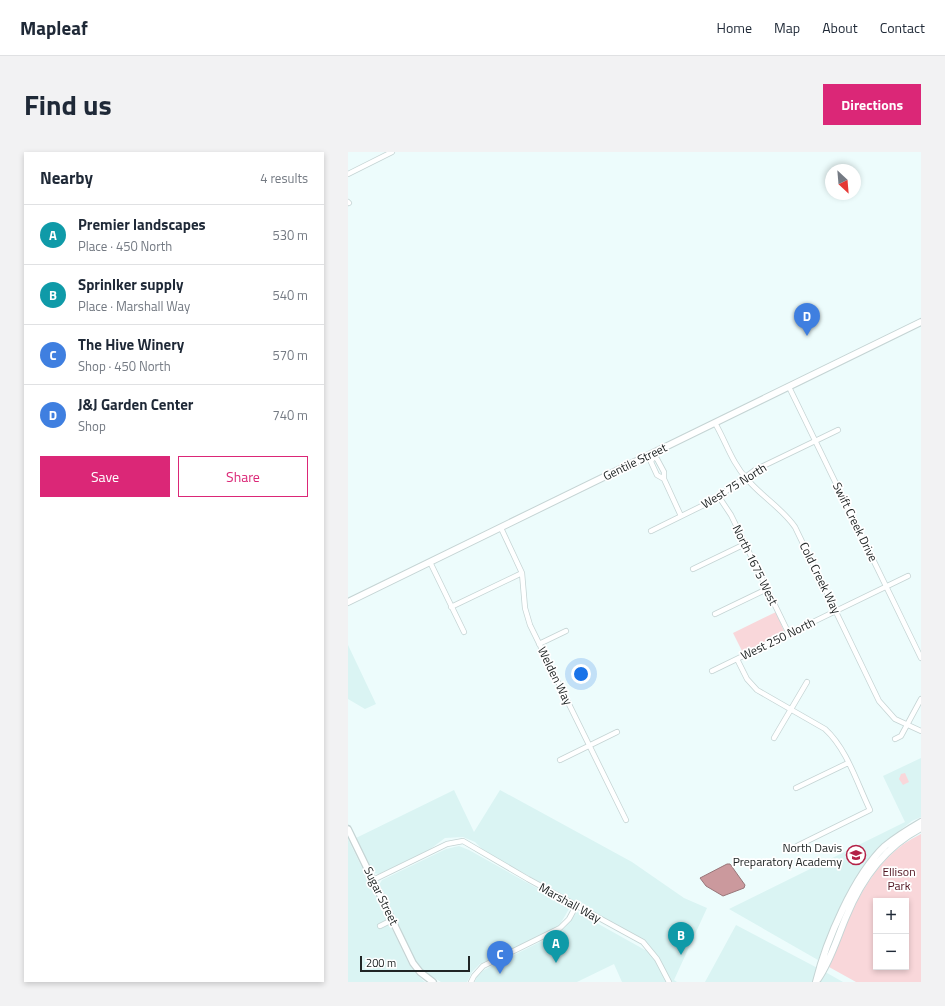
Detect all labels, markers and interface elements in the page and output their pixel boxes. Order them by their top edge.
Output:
text: Mapleaf [20,13,88,42]
text: Home [717,17,752,38]
text: Map [774,17,800,38]
text: About [822,17,858,38]
text: Contact [880,17,925,38]
text: Find us [24,83,112,126]
button: Directions [823,84,921,125]
north arrow [825,164,861,200]
text: Nearby [40,165,93,191]
text: 4 results [260,168,308,188]
text: Premier landscapes [78,213,206,236]
text: A [49,225,57,245]
text: 530 m [272,225,308,245]
text: Place · 450 North [78,236,172,256]
text: Sprinlker supply [78,273,183,296]
text: B [49,285,57,305]
text: 540 m [272,285,308,305]
text: Place · Marshall Way [78,296,190,316]
pin: D [794,303,820,336]
text: The Hive Winery [78,333,184,356]
text: C [49,345,57,365]
text: 570 m [272,345,308,365]
text: Shop · 450 North [78,356,171,376]
text: J&J Garden Center [78,393,193,416]
text: D [49,405,57,425]
text: 740 m [272,405,308,425]
text: Shop [78,416,106,436]
street label: Gentile Street [600,438,671,485]
button: Save [40,456,170,497]
button: Share [178,456,308,497]
street label: West 75 North [697,458,770,513]
street label: Swift Creek Drive [828,479,883,565]
street label: North 1675 West [728,521,784,609]
street label: Cold Creek Way [795,539,846,617]
street label: West 250 North [737,612,818,665]
street label: Welden Way [533,643,578,708]
your location [571,664,591,684]
place label: North Davis Preparatory Academy [733,838,842,871]
school or university icon: North Davis Preparatory Academy [845,844,867,866]
park label: Ellison Park [882,862,916,895]
street label: Sugar Street [359,863,404,929]
street label: Marshall Way [536,878,605,928]
map controls [873,898,909,970]
button: + [873,898,909,934]
pin: B [668,922,694,955]
pin: A [543,930,569,963]
button: − [873,934,909,970]
pin: C [487,941,513,974]
scale bar [360,954,470,973]
text: 200 m [366,955,396,971]

